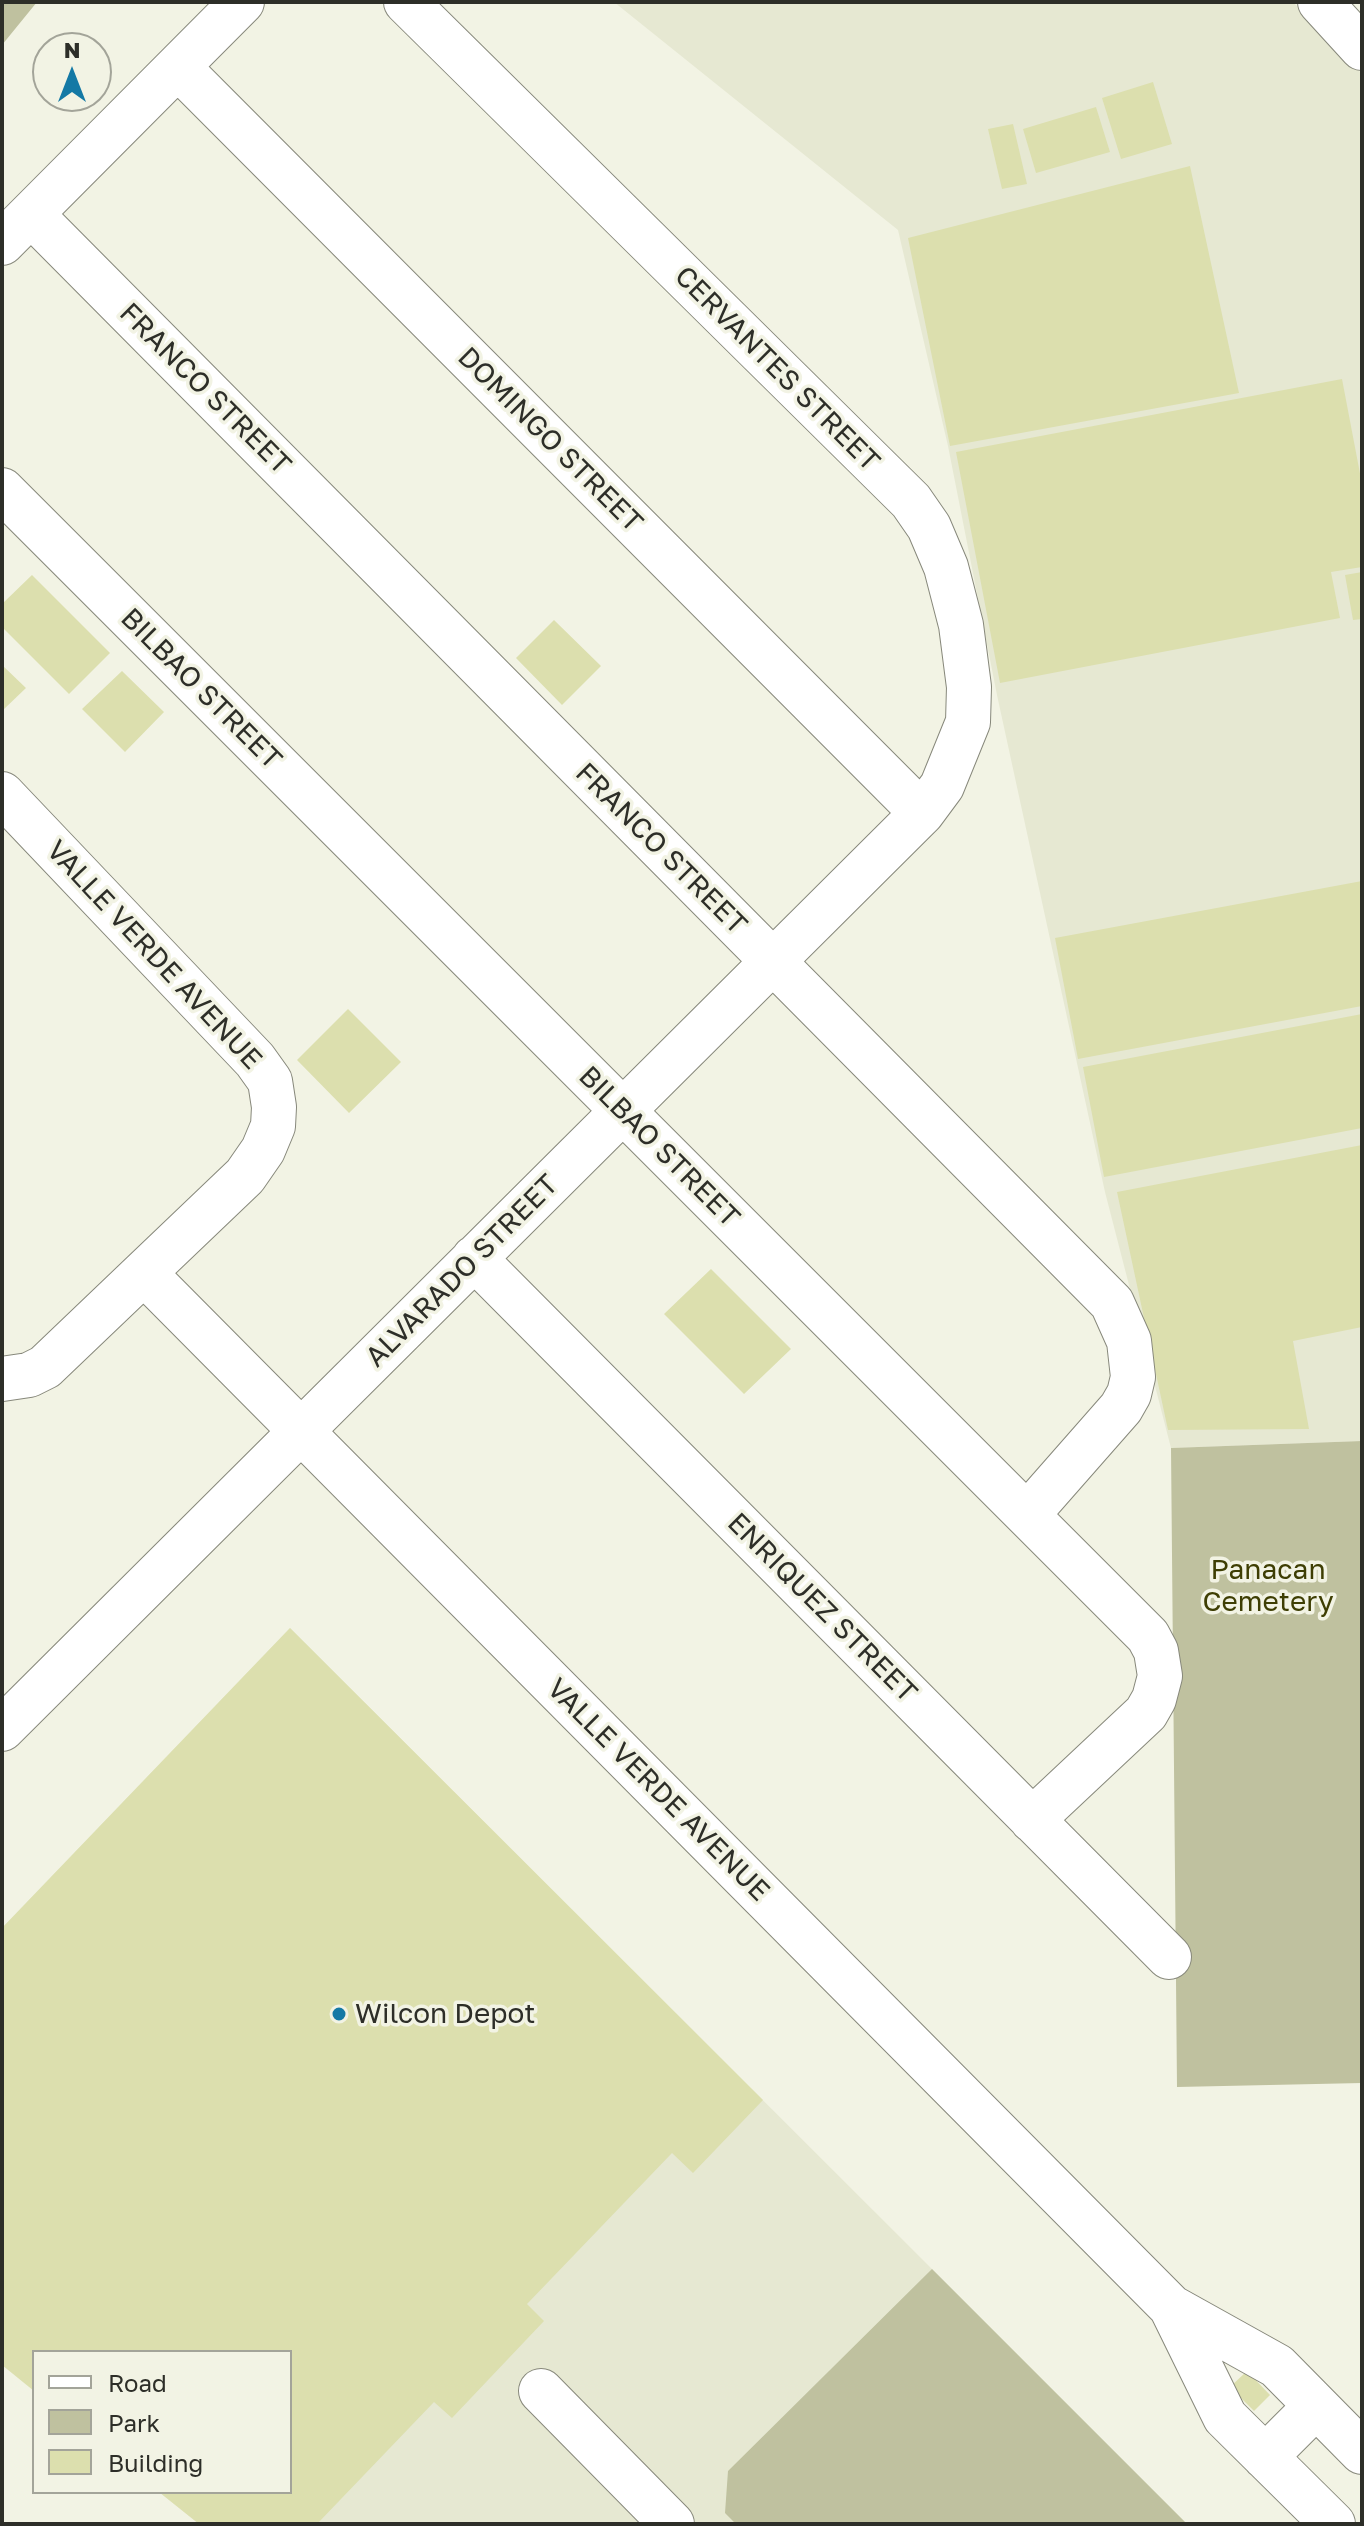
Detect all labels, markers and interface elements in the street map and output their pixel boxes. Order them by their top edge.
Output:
north arrow [32,32,112,112]
text: N [64,36,80,63]
street label: CERVANTES STREET [668,260,886,478]
street label: FRANCO STREET [112,296,298,482]
street label: DOMINGO STREET [451,341,649,539]
street label: BILBAO STREET [114,602,288,776]
street label: FRANCO STREET [568,756,754,942]
street label: VALLE VERDE AVENUE [39,834,269,1076]
street label: BILBAO STREET [572,1060,746,1234]
street label: ALVARADO STREET [359,1168,565,1374]
street label: ENRIQUEZ STREET [720,1506,924,1710]
park label: Panacan Cemetery [1202,1553,1334,1619]
street label: VALLE VERDE AVENUE [540,1672,776,1908]
place label: Wilcon Depot [355,1997,535,2031]
marker: Wilcon Depot [330,2005,348,2023]
legend [32,2350,292,2494]
text: Road [108,2368,167,2397]
text: Park [108,2408,160,2437]
text: Building [108,2448,203,2477]

